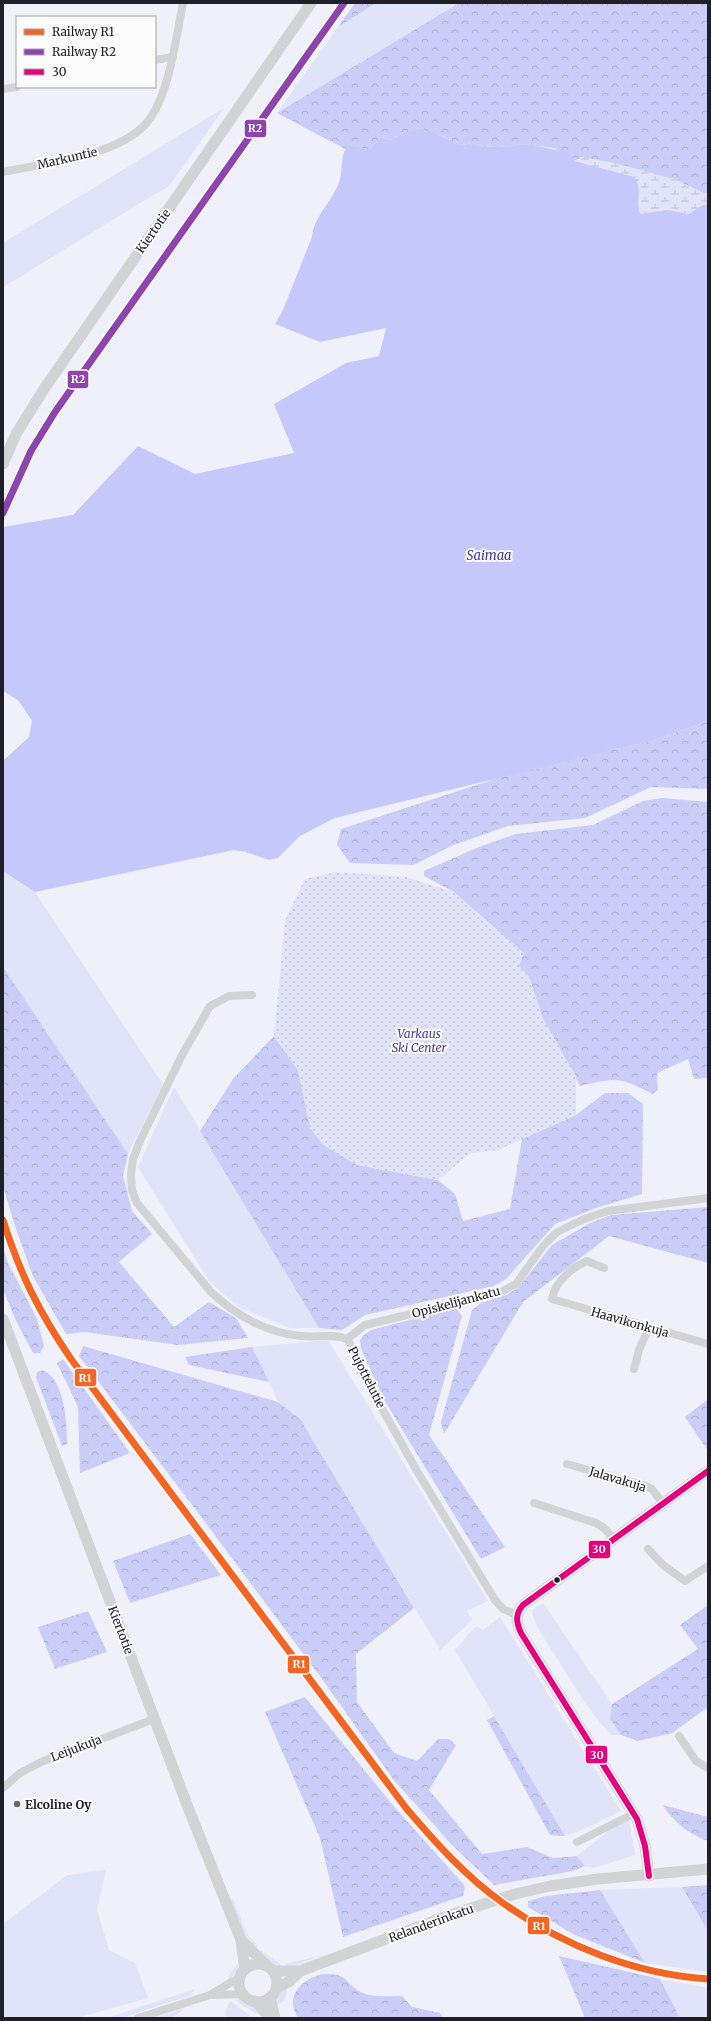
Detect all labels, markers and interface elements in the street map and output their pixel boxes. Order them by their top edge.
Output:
legend [16,16,156,88]
text: Railway R1 [52,24,115,39]
text: Railway R2 [52,44,116,59]
text: 30 [52,64,67,79]
line badge: R2 [244,119,267,138]
text: R2 [248,121,263,135]
street label: Markuntie [36,144,98,172]
street label: Kiertotie [132,206,174,256]
line badge: R2 [67,370,89,389]
text: R2 [71,372,86,386]
water label: Saimaa [467,547,512,564]
park label: Varkaus Ski Center [392,1026,448,1055]
street label: Opiskelijankatu [410,1283,502,1321]
street label: Haavikonkuja [589,1304,671,1340]
street label: Pujottelutie [345,1344,389,1410]
line badge: R1 [74,1368,97,1387]
text: R1 [79,1371,91,1385]
street label: Jalavakuja [587,1463,649,1495]
line badge: 30 [588,1540,611,1559]
text: 30 [592,1542,606,1556]
unlabelled marker [552,1575,562,1585]
street label: Kiertotie [105,1604,137,1656]
line badge: R1 [287,1655,310,1674]
text: R1 [293,1657,305,1671]
street label: Leijukuja [48,1731,104,1765]
line badge: 30 [585,1745,608,1764]
text: 30 [590,1748,604,1762]
place label: Elcoline Oy [25,1797,92,1812]
marker: Elcoline Oy [12,1799,22,1809]
street label: Relanderinkatu [386,1900,476,1945]
line badge: R1 [527,1916,550,1935]
text: R1 [533,1919,545,1933]

